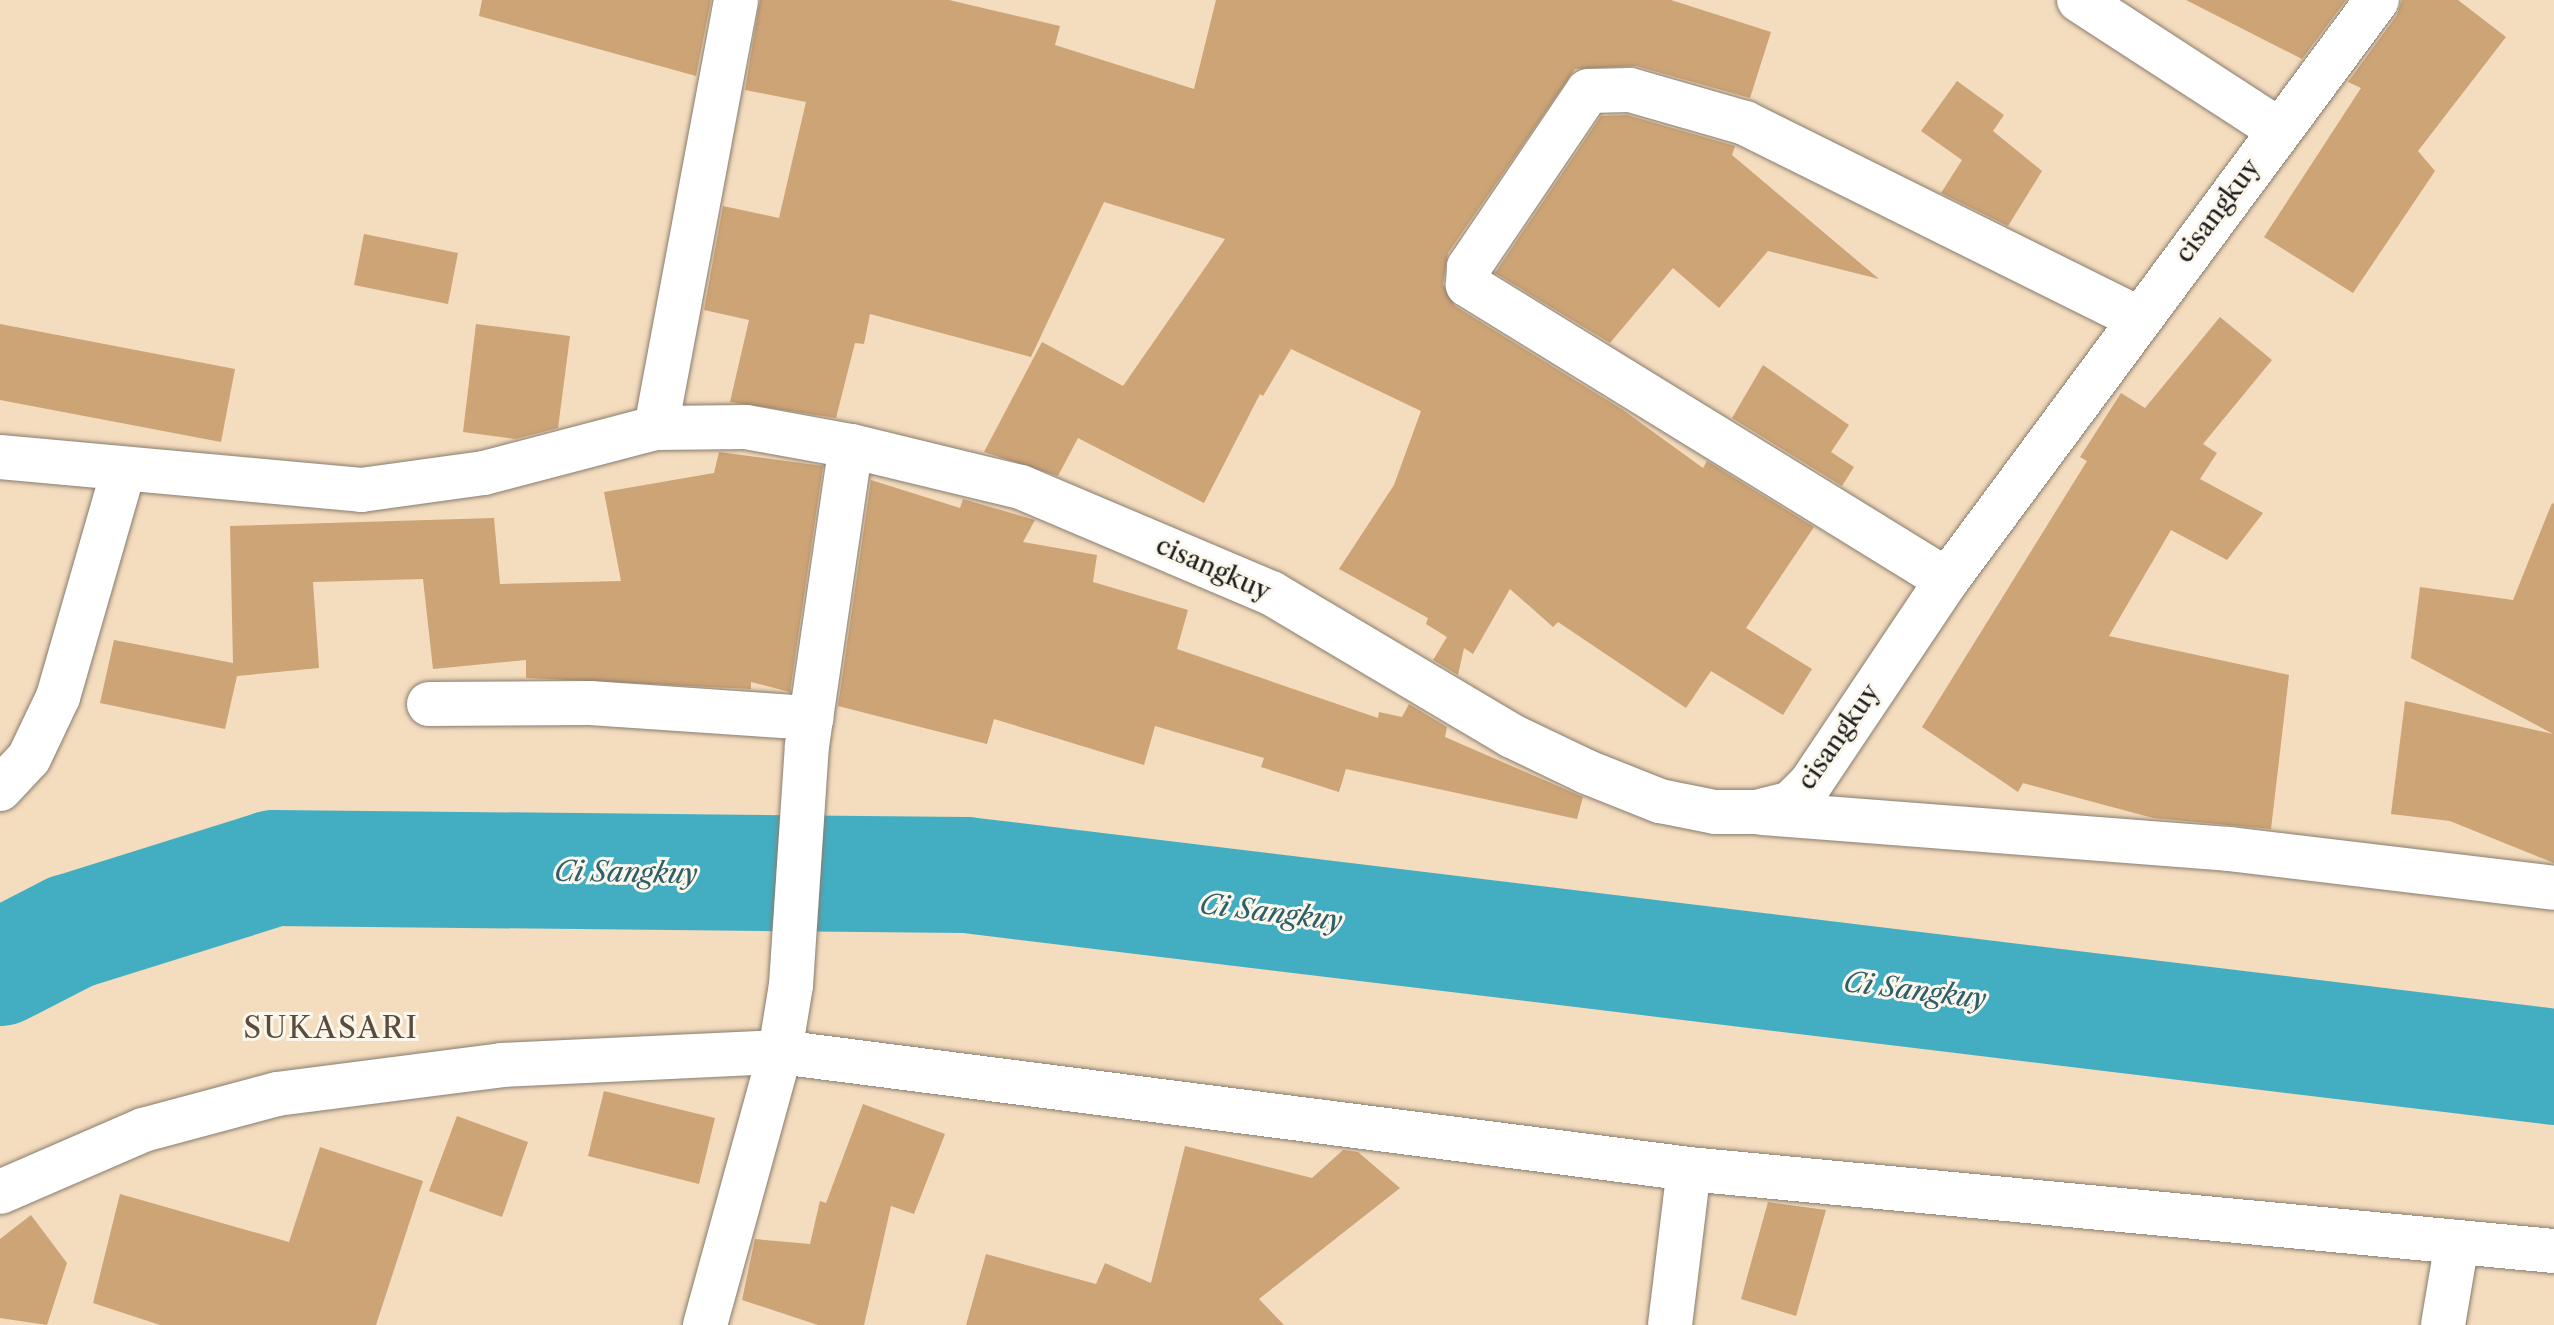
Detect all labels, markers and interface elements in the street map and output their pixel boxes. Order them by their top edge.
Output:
street label: cisangkuy [2169,153,2267,269]
street label: cisangkuy [1151,530,1275,608]
street label: cisangkuy [1791,678,1887,796]
water label: Ci Sangkuy [554,854,698,890]
water label: Ci Sangkuy [1198,887,1344,937]
water label: Ci Sangkuy [1842,965,1988,1015]
district label: SUKASARI [243,1010,419,1046]

